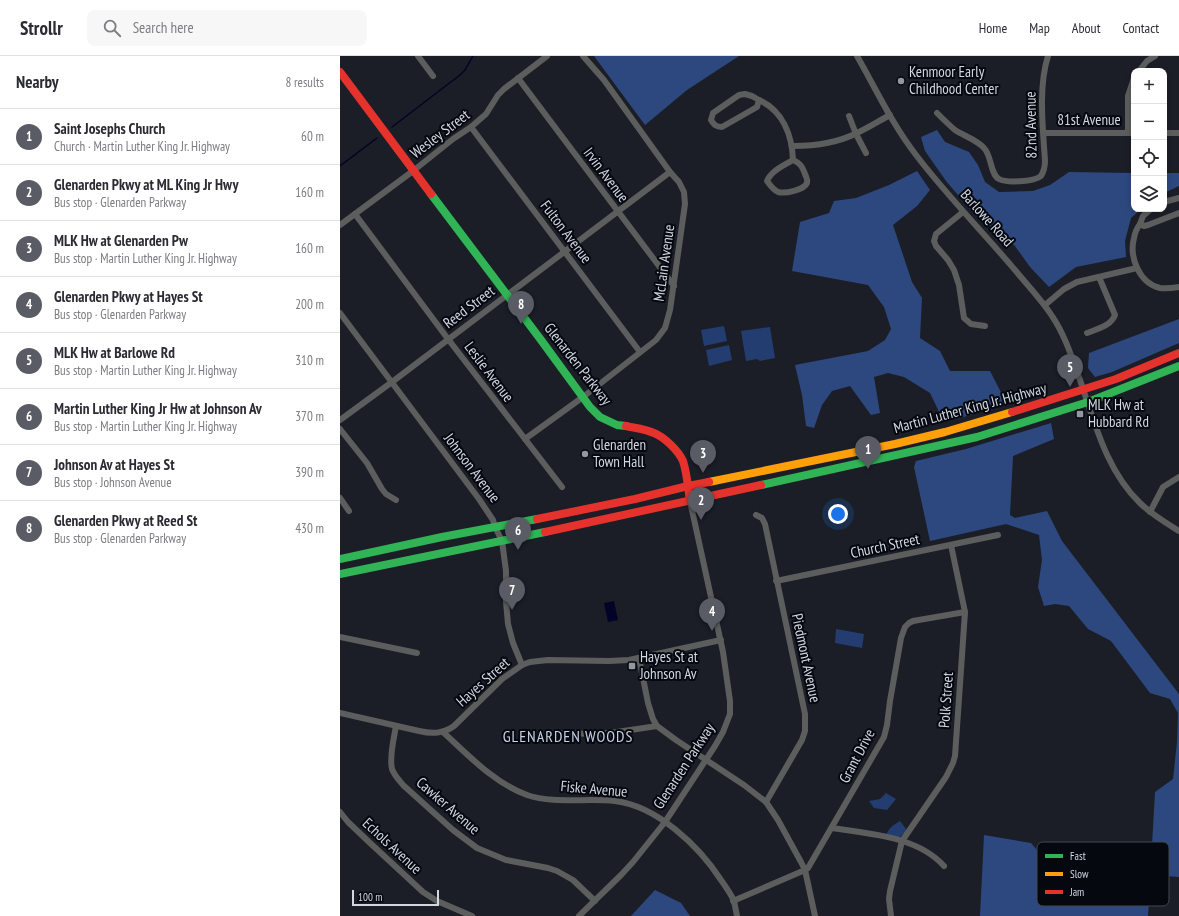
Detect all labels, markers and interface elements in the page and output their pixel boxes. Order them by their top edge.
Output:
search box [87,10,367,46]
text: Strollr [20,16,63,40]
icon: search [101,17,123,39]
text: Search here [133,18,194,37]
text: Home [979,19,1007,37]
text: Map [1029,19,1050,37]
text: About [1072,19,1101,37]
text: Contact [1123,19,1159,37]
place label: Kenmoor Early Childhood Center [909,62,999,98]
map controls [1131,68,1167,212]
button: + [1131,68,1167,104]
text: Nearby [16,71,59,93]
text: 8 results [285,74,324,91]
marker: Kenmoor Early Childhood Center [896,76,906,86]
street label: 82nd Avenue [1020,91,1041,159]
button: − [1131,104,1167,140]
street label: Wesley Street [406,105,473,162]
street label: 81st Avenue [1057,110,1121,129]
text: Saint Josephs Church [54,119,165,138]
text: 1 [26,128,32,145]
text: 60 m [301,128,324,145]
text: Church · Martin Luther King Jr. Highway [54,138,230,155]
button: locate [1131,140,1167,176]
street label: Irvin Avenue [580,143,633,206]
text: Glenarden Pkwy at ML King Jr Hwy [54,175,238,194]
button: layers [1131,176,1167,212]
text: 2 [26,184,32,201]
text: 160 m [295,184,324,201]
street label: Barlowe Road [957,185,1018,250]
text: Bus stop · Glenarden Parkway [54,194,186,211]
street label: Fulton Avenue [537,196,596,267]
street label: McLain Avenue [649,223,678,303]
text: MLK Hw at Glenarden Pw [54,231,188,250]
text: 3 [26,240,32,257]
text: 160 m [295,240,324,257]
text: Bus stop · Martin Luther King Jr. Highway [54,250,237,267]
street label: Reed Street [439,281,498,332]
text: Glenarden Pkwy at Hayes St [54,287,203,306]
pin: 8 [508,291,534,324]
text: 4 [26,296,32,313]
text: 200 m [295,296,324,313]
text: Bus stop · Glenarden Parkway [54,306,186,323]
street label: Glenarden Parkway [540,319,617,409]
street label: Leslie Avenue [461,338,518,406]
text: MLK Hw at Barlowe Rd [54,343,175,362]
text: 5 [26,352,32,369]
text: 310 m [295,352,324,369]
pin: 5 [1057,354,1083,387]
text: Bus stop · Martin Luther King Jr. Highway [54,362,237,379]
street label: Martin Luther King Jr. Highway [891,378,1049,437]
place label: MLK Hw at Hubbard Rd [1088,395,1149,431]
text: Martin Luther King Jr Hw at Johnson Av [54,399,262,418]
text: 6 [26,408,32,425]
text: 370 m [295,408,324,425]
marker: MLK Hw at Hubbard Rd [1075,409,1085,419]
text: Bus stop · Martin Luther King Jr. Highway [54,418,237,435]
street label: Johnson Avenue [439,428,505,506]
place label: Glenarden Town Hall [593,435,646,471]
pin: 1 [855,436,881,469]
pin: 3 [690,440,716,473]
marker: Glenarden Town Hall [580,449,590,459]
text: Johnson Av at Hayes St [54,455,175,474]
text: 7 [26,464,32,481]
text: 390 m [295,464,324,481]
text: Bus stop · Johnson Avenue [54,474,172,491]
pin: 2 [688,487,714,520]
your location [828,504,848,524]
text: Glenarden Pkwy at Reed St [54,511,197,530]
pin: 6 [505,517,531,550]
text: 8 [26,520,32,537]
text: 430 m [295,520,324,537]
street label: Church Street [849,529,921,562]
text: Bus stop · Glenarden Parkway [54,530,186,547]
pin: 7 [499,577,525,610]
pin: 4 [699,598,725,631]
street label: Piedmont Avenue [788,612,825,704]
place label: Hayes St at Johnson Av [639,647,698,683]
street label: Hayes Street [452,653,513,710]
marker: Hayes St at Johnson Av [627,661,637,671]
street label: Polk Street [934,671,957,729]
street label: Glenarden Parkway [649,719,719,812]
street label: Grant Drive [834,725,879,786]
district label: GLENARDEN WOODS [503,726,633,746]
street label: Cawker Avenue [413,773,484,838]
street label: Fiske Avenue [560,776,628,801]
street label: Echols Avenue [359,813,426,878]
legend [1037,842,1169,906]
text: Fast [1070,849,1086,863]
text: Slow [1070,867,1089,881]
text: Jam [1069,885,1084,899]
scale bar [352,888,439,907]
text: 100 m [358,890,382,904]

